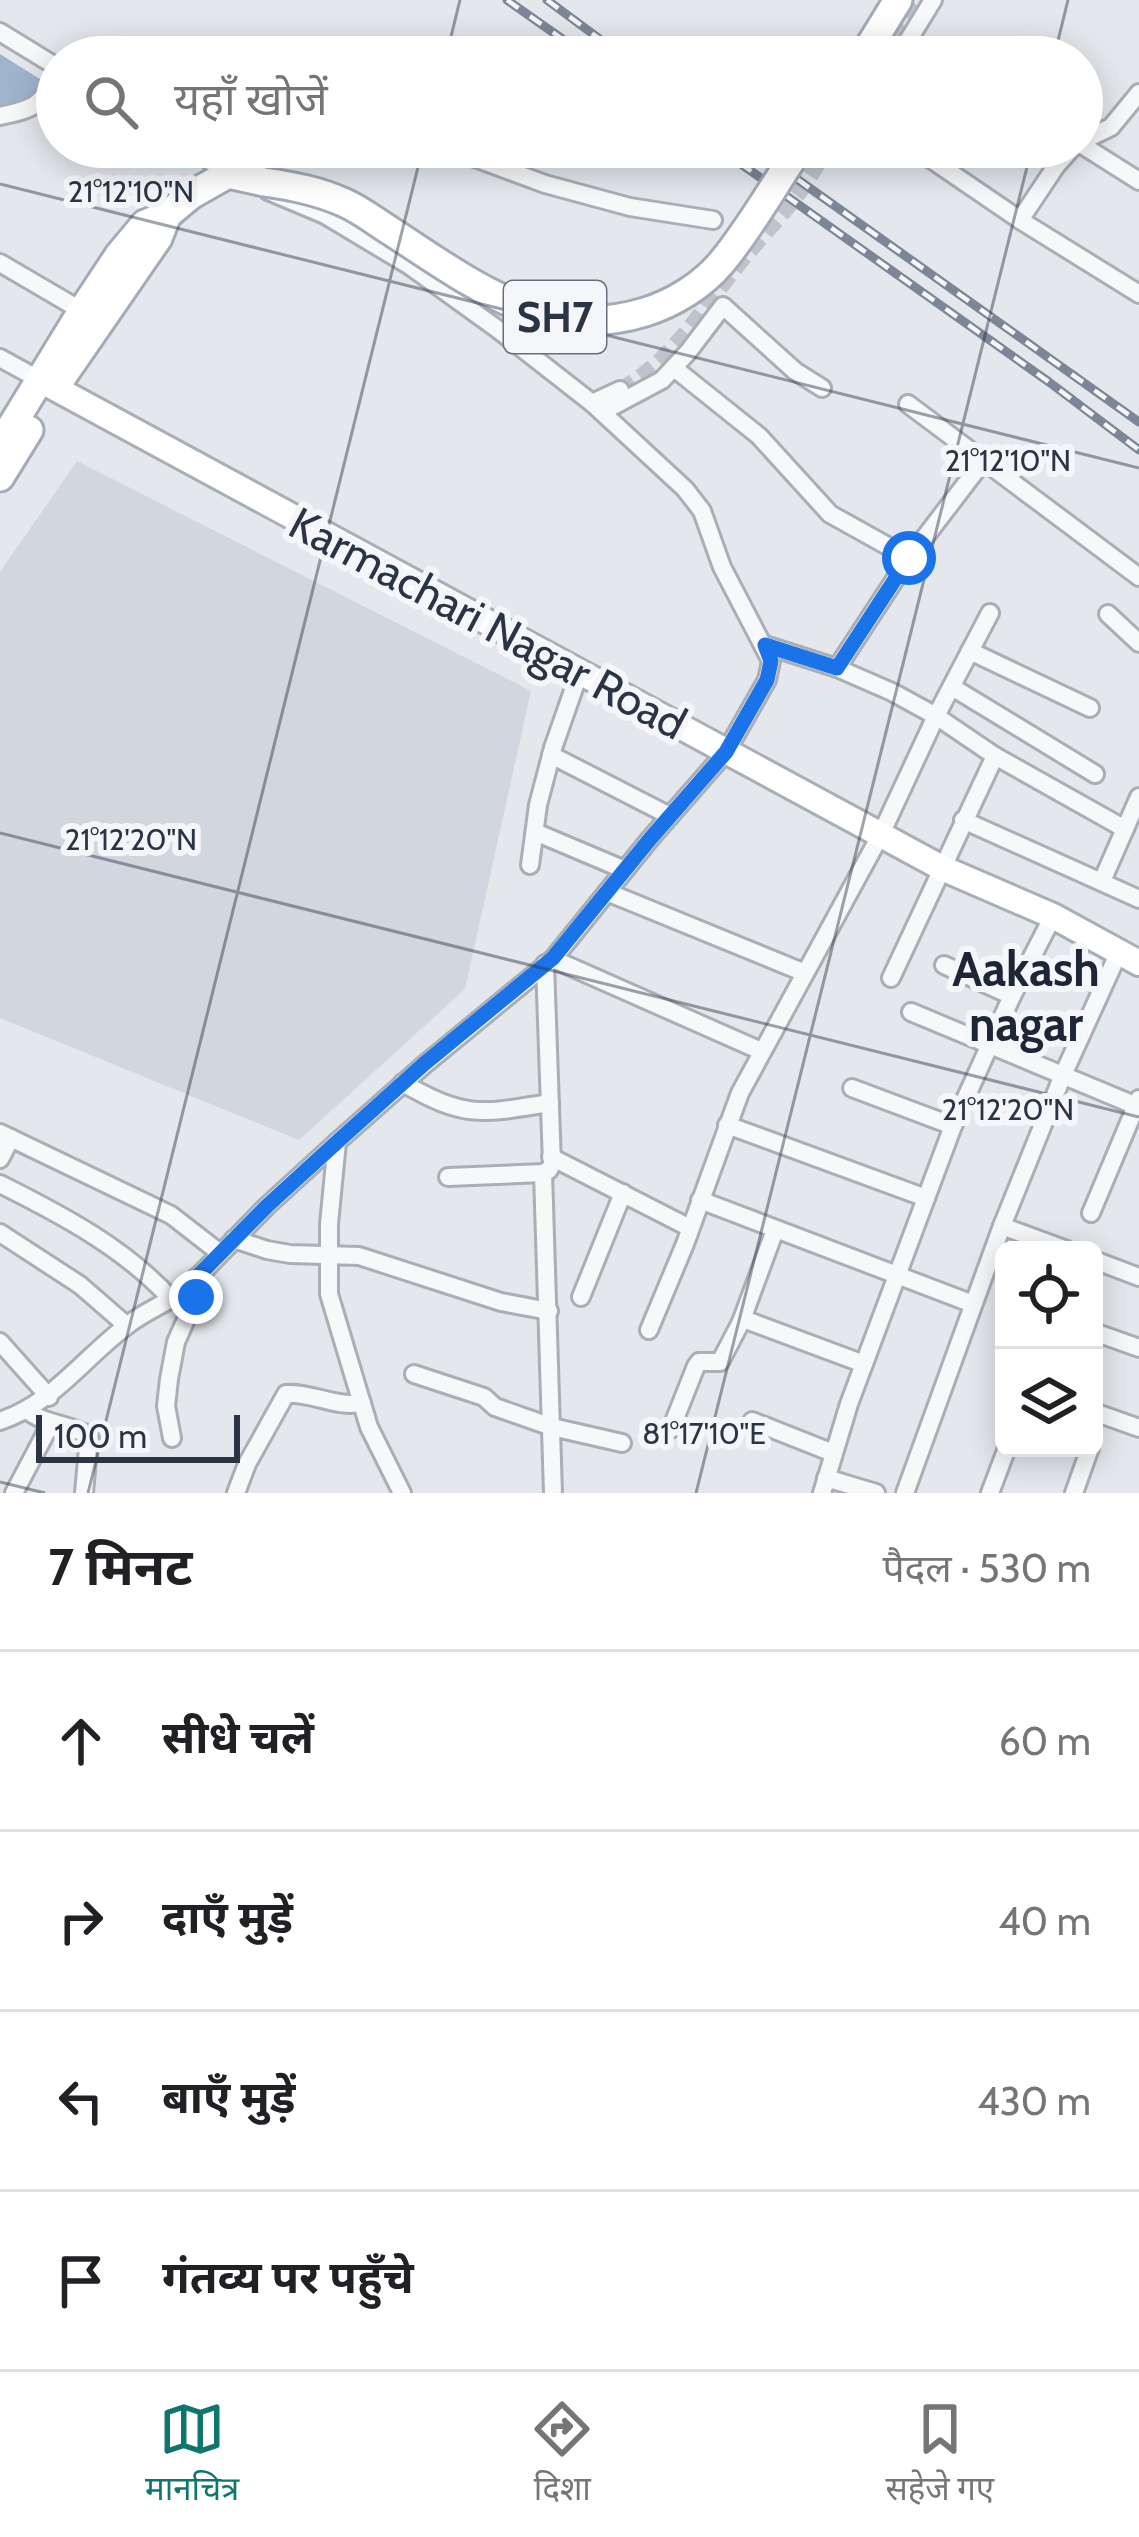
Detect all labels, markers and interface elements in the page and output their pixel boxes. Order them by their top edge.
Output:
search box [36,36,1103,168]
icon: search [78,69,144,135]
text: यहाँ खोजें [174,72,328,126]
text: 21°12'10"N [68,173,194,210]
road number: SH7 [504,281,606,353]
text: 21°12'10"N [945,442,1071,479]
street label: Karmachari Nagar Road [280,496,696,750]
route start [882,531,936,585]
text: 21°12'20"N [65,821,197,858]
district label: Aakash nagar [952,940,1100,1053]
text: 21°12'20"N [942,1091,1074,1128]
map controls [995,1241,1103,1457]
button: locate [995,1241,1103,1349]
route end [169,1270,223,1324]
button: layers [995,1349,1103,1457]
scale bar [36,1409,240,1462]
text: 81°17'10"E [642,1415,766,1452]
text: 100 m [54,1416,147,1456]
text: 7 मिनट [48,1536,193,1598]
text: पैदल · 530 m [882,1544,1091,1592]
icon: ahead [48,1708,114,1774]
text: सीधे चलें [162,1710,314,1764]
text: 60 m [999,1717,1091,1765]
icon: right [48,1888,114,1954]
text: दाएँ मुड़ें [162,1890,293,1944]
text: 40 m [998,1897,1091,1945]
icon: left [48,2068,114,2134]
text: बाएँ मुड़ें [162,2070,296,2124]
text: 430 m [977,2077,1091,2125]
icon: arrive [48,2248,114,2314]
text: गंतव्य पर पहुँचे [162,2250,414,2304]
tab: मानचित्र [145,2396,239,2513]
tab: दिशा [529,2396,595,2513]
tab: सहेजे गए [885,2396,994,2513]

